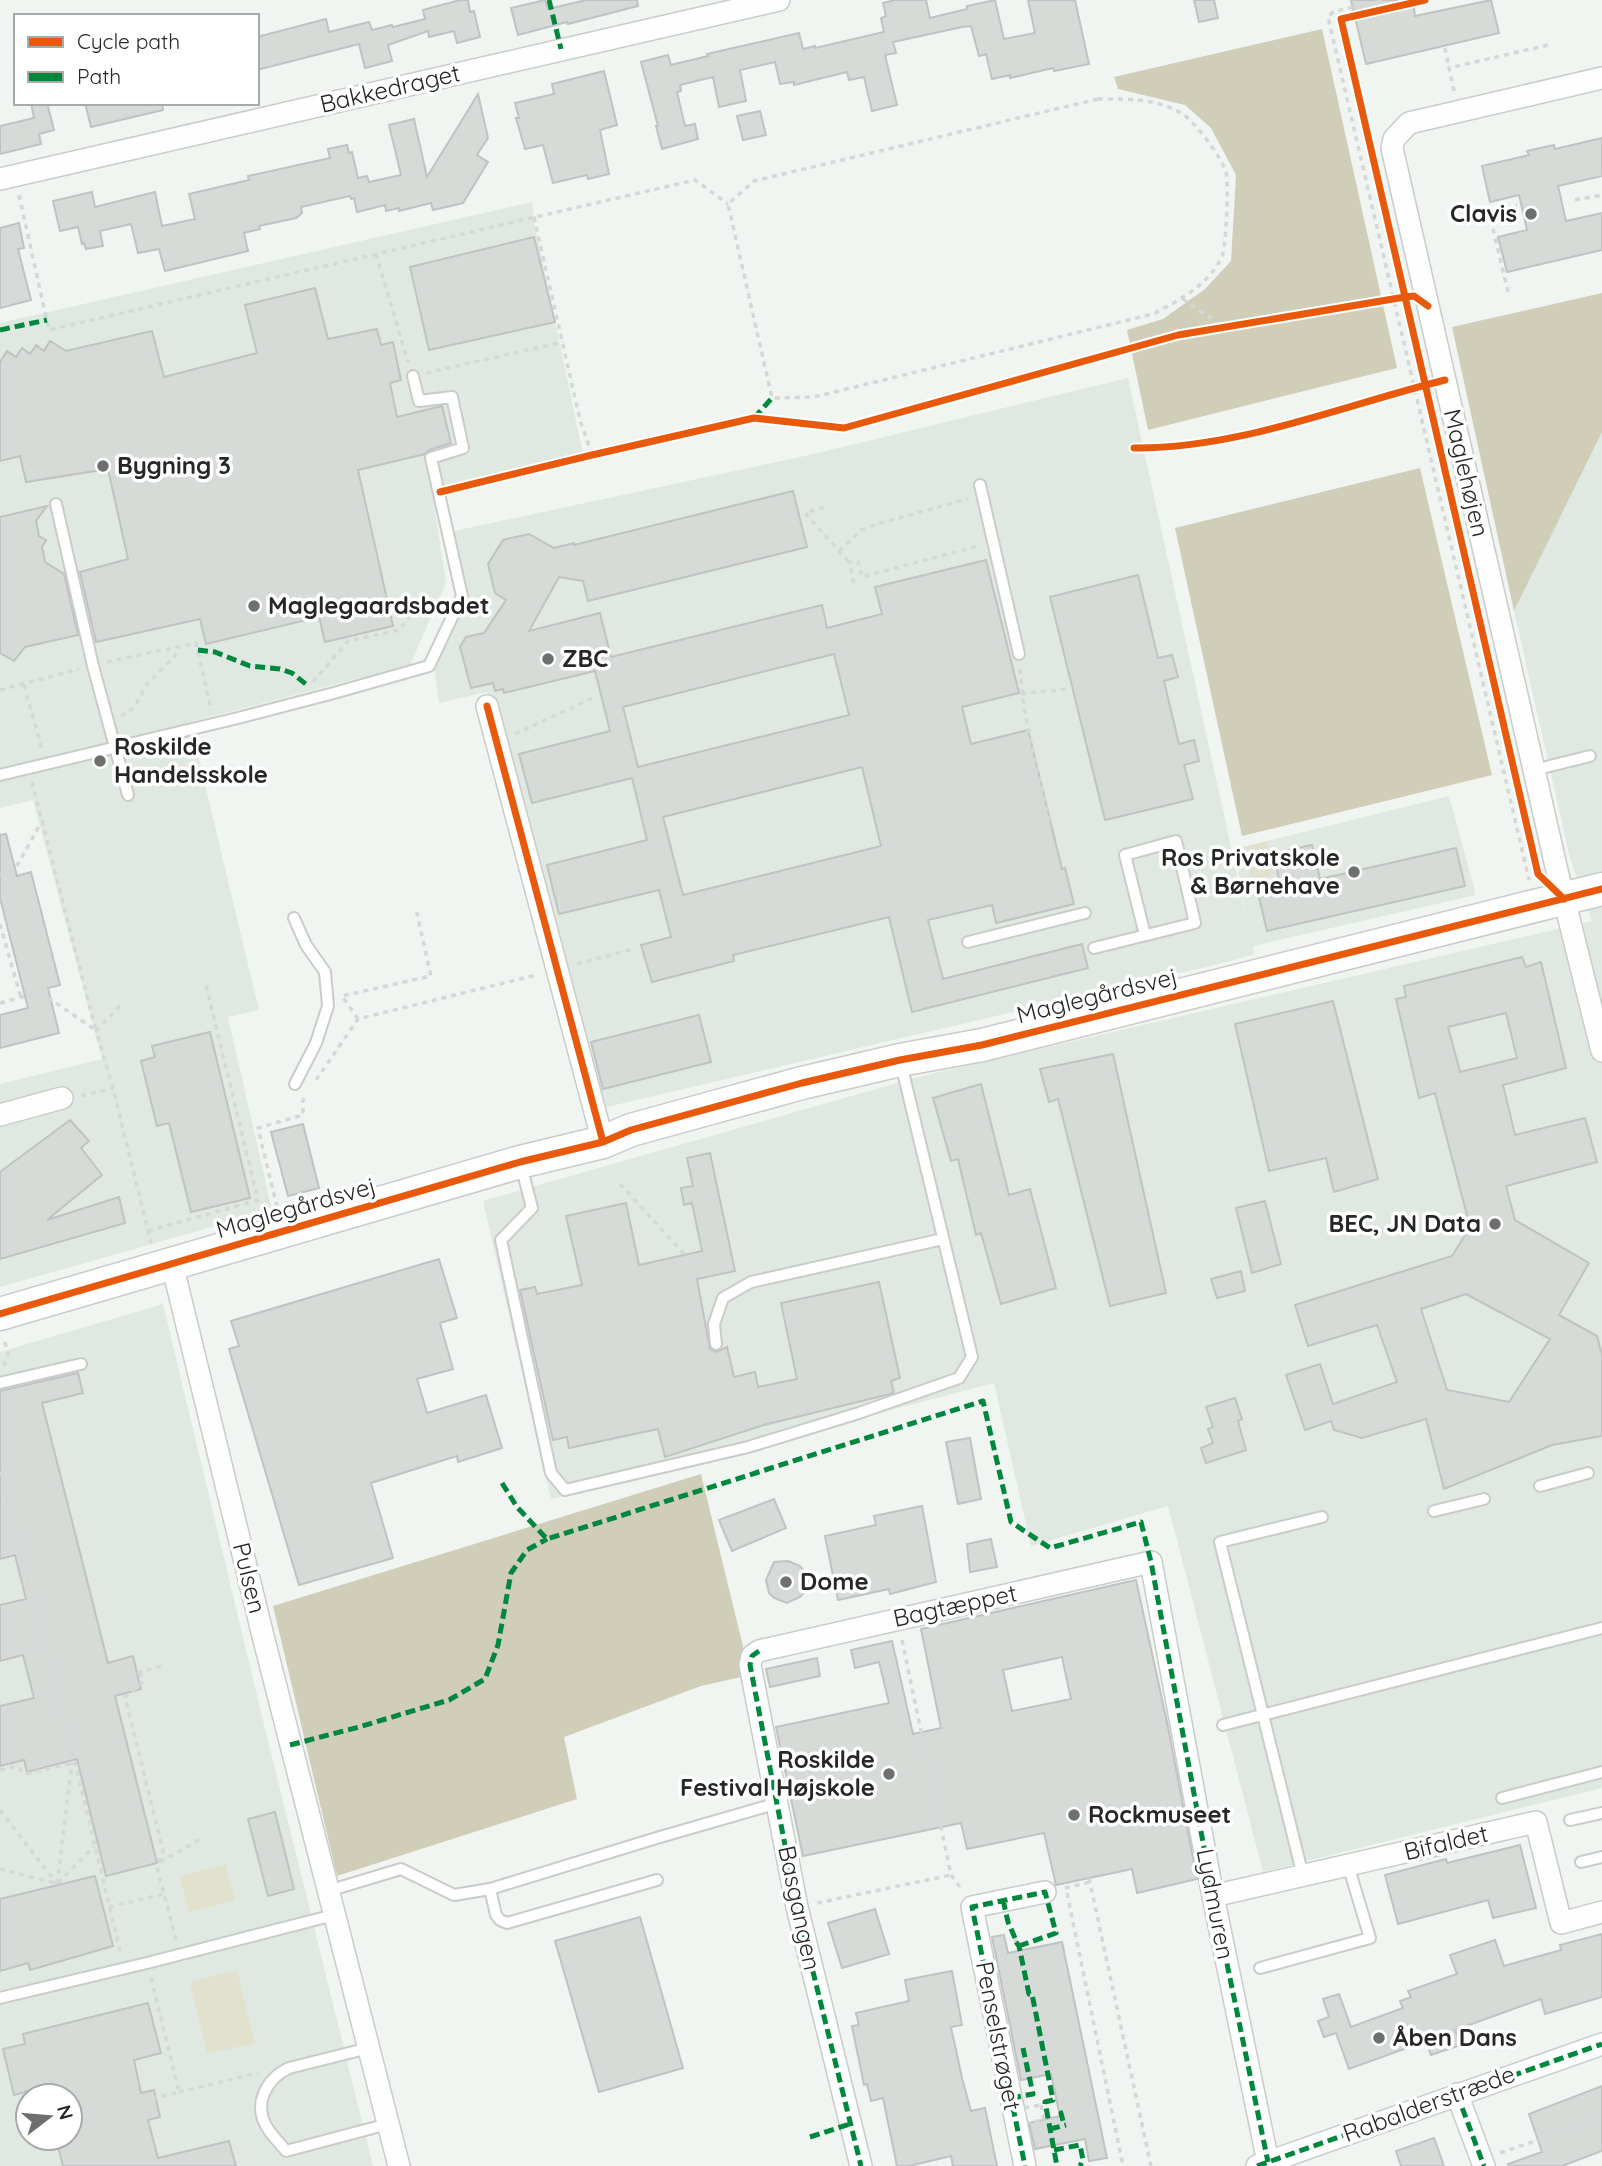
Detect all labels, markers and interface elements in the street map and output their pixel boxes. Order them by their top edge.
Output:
legend [14,14,259,105]
text: Cycle path [77,28,180,54]
street label: Bakkedraget [317,57,463,119]
text: Path [77,63,121,89]
place label: Clavis [1450,198,1517,228]
marker: Clavis [1523,206,1539,222]
street label: Maglehøjen [1438,406,1496,540]
place label: Bygning 3 [117,450,231,480]
marker: Bygning 3 [95,458,111,474]
place label: Maglegaardsbadet [268,590,490,620]
marker: Maglegaardsbadet [246,598,262,614]
place label: ZBC [562,643,608,673]
marker: ZBC [540,651,556,667]
place label: Roskilde Handelsskole [114,731,268,789]
marker: Roskilde Handelsskole [92,753,108,769]
place label: Ros Privatskole & Børnehave [1161,842,1340,900]
marker: Ros Privatskole & Børnehave [1346,864,1362,880]
street label: Maglegårdsvej [1013,961,1180,1029]
street label: Maglegårdsvej [212,1170,379,1244]
place label: BEC, JN Data [1328,1208,1481,1238]
marker: BEC, JN Data [1487,1216,1503,1232]
street label: Pulsen [227,1539,273,1616]
place label: Dome [800,1566,869,1596]
marker: Dome [778,1574,794,1590]
street label: Bagtæppet [890,1577,1019,1633]
place label: Roskilde Festival Højskole [680,1744,875,1802]
marker: Roskilde Festival Højskole [881,1766,897,1782]
place label: Rockmuseet [1088,1799,1231,1829]
marker: Rockmuseet [1066,1807,1082,1823]
street label: Bifaldet [1401,1818,1491,1866]
street label: Basgangen [772,1843,828,1973]
street label: Lydmuren [1191,1846,1241,1962]
street label: Penselstrøget [970,1959,1028,2113]
place label: Åben Dans [1393,2022,1517,2052]
marker: Åben Dans [1371,2030,1387,2046]
street label: Rabalderstræde [1339,2058,1519,2148]
north arrow [14,2082,84,2152]
text: N [52,2102,79,2122]

